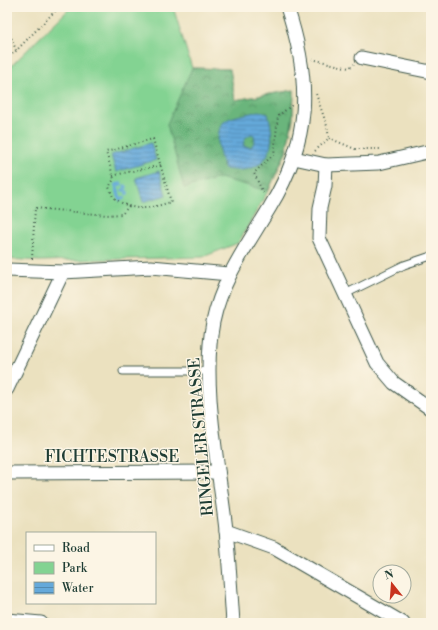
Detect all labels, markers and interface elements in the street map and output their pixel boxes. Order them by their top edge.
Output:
street label: RINGELER STRASSE [184,357,218,517]
street label: FICHTESTRASSE [45,447,179,467]
legend [26,532,156,604]
text: Road [62,541,90,556]
text: Park [62,561,88,576]
north arrow [372,564,412,604]
text: N [383,567,396,583]
text: Water [61,581,94,596]

